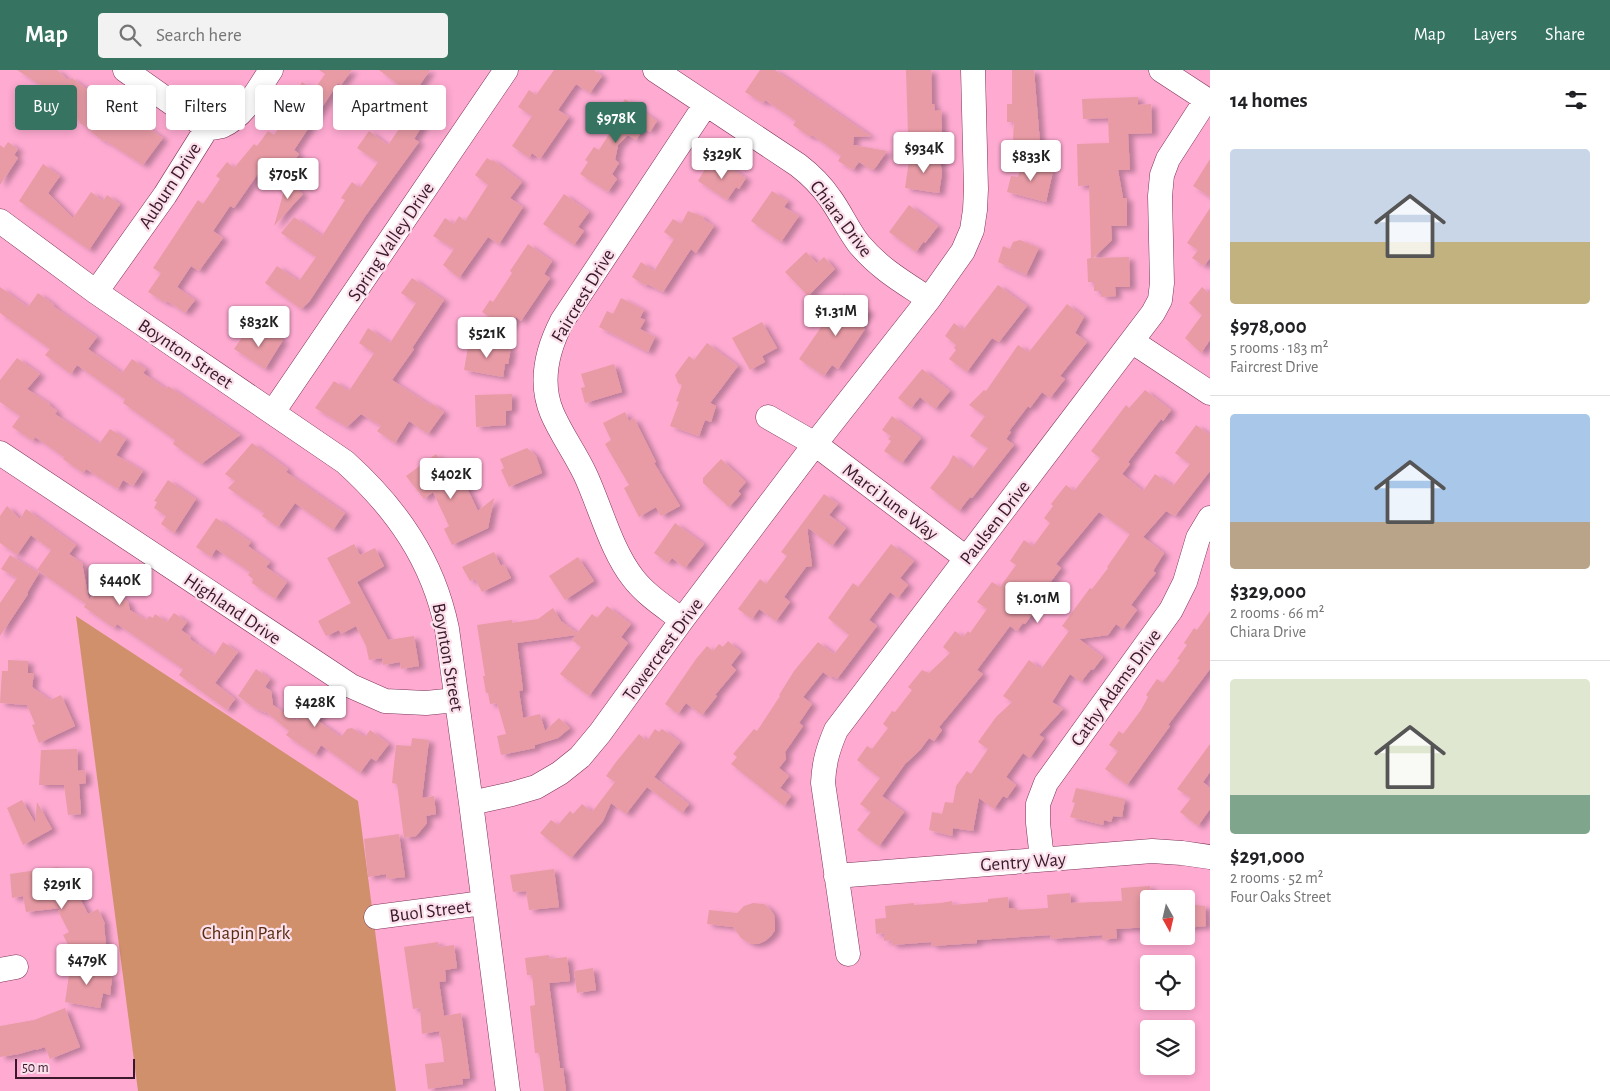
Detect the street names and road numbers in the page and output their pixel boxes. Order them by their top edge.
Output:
street label: Auburn Drive [136,139,205,232]
street label: Chiara Drive [806,177,876,261]
street label: Spring Valley Drive [345,179,438,305]
street label: Faircrest Drive [548,246,618,346]
street label: Boynton Street [134,316,236,393]
street label: Marci June Way [839,460,941,544]
street label: Paulsen Drive [957,477,1034,568]
street label: Highland Drive [180,570,284,649]
street label: Towercrest Drive [620,595,707,705]
street label: Boynton Street [429,602,466,713]
street label: Cathy Adams Drive [1068,626,1165,750]
street label: Gentry Way [980,850,1067,875]
street label: Buol Street [388,897,472,926]

